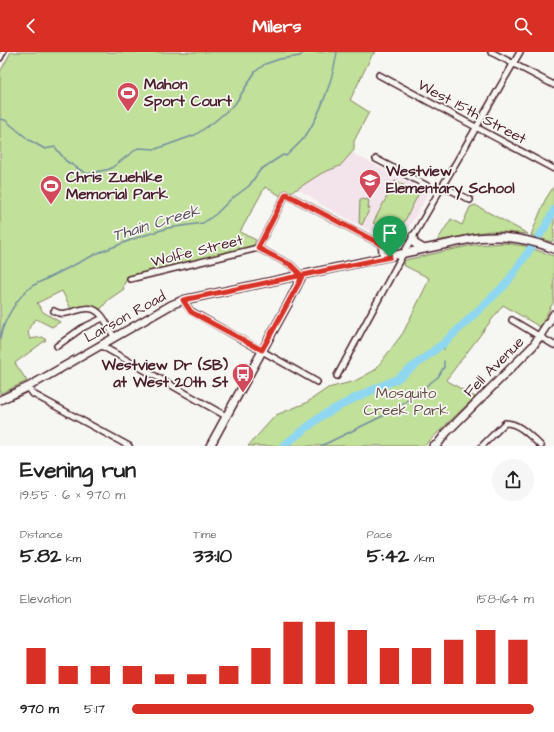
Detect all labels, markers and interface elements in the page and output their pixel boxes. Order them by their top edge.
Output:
text: Milers [252,14,302,39]
icon: back [20,15,42,37]
icon: search [512,15,534,37]
place label: Mahon Sport Court [143,74,233,112]
street label: West 15th Street [414,75,530,149]
sports icon: Mahon Sport Court [115,80,141,113]
place label: Westview Elementary School [385,161,515,200]
place label: Chris Zuehlke Memorial Park [66,167,169,205]
school or university icon: Westview Elementary School [357,167,383,200]
sports icon: Chris Zuehlke Memorial Park [38,173,64,206]
water label: Thain Creek [110,199,203,247]
pin [373,216,407,257]
icon: arrive [379,222,401,244]
street label: Wolfe Street [149,229,245,273]
street label: Larson Road [80,286,170,348]
street label: Fell Avenue [459,332,529,402]
place label: Westview Dr (SB) at West 20th St [101,355,229,393]
bus stop icon: Westview Dr (SB) at West 20th St [230,361,256,394]
park label: Mosquito Creek Park [363,383,449,421]
text: Evening run [20,455,136,486]
button: share [492,459,534,501]
text: 19:55 · 6 × 970 m [20,486,126,504]
text: Distance [20,527,63,542]
text: Time [193,527,216,542]
text: Pace [367,527,392,542]
text: 5.82 [20,542,61,570]
text: 33:10 [193,542,232,570]
text: 5:42 [367,542,409,570]
text: km [61,551,81,566]
text: /km [409,551,434,566]
text: Elevation [20,590,71,608]
text: 158–164 m [477,590,534,608]
text: 970 m [20,700,59,718]
text: 5:17 [84,700,105,718]

